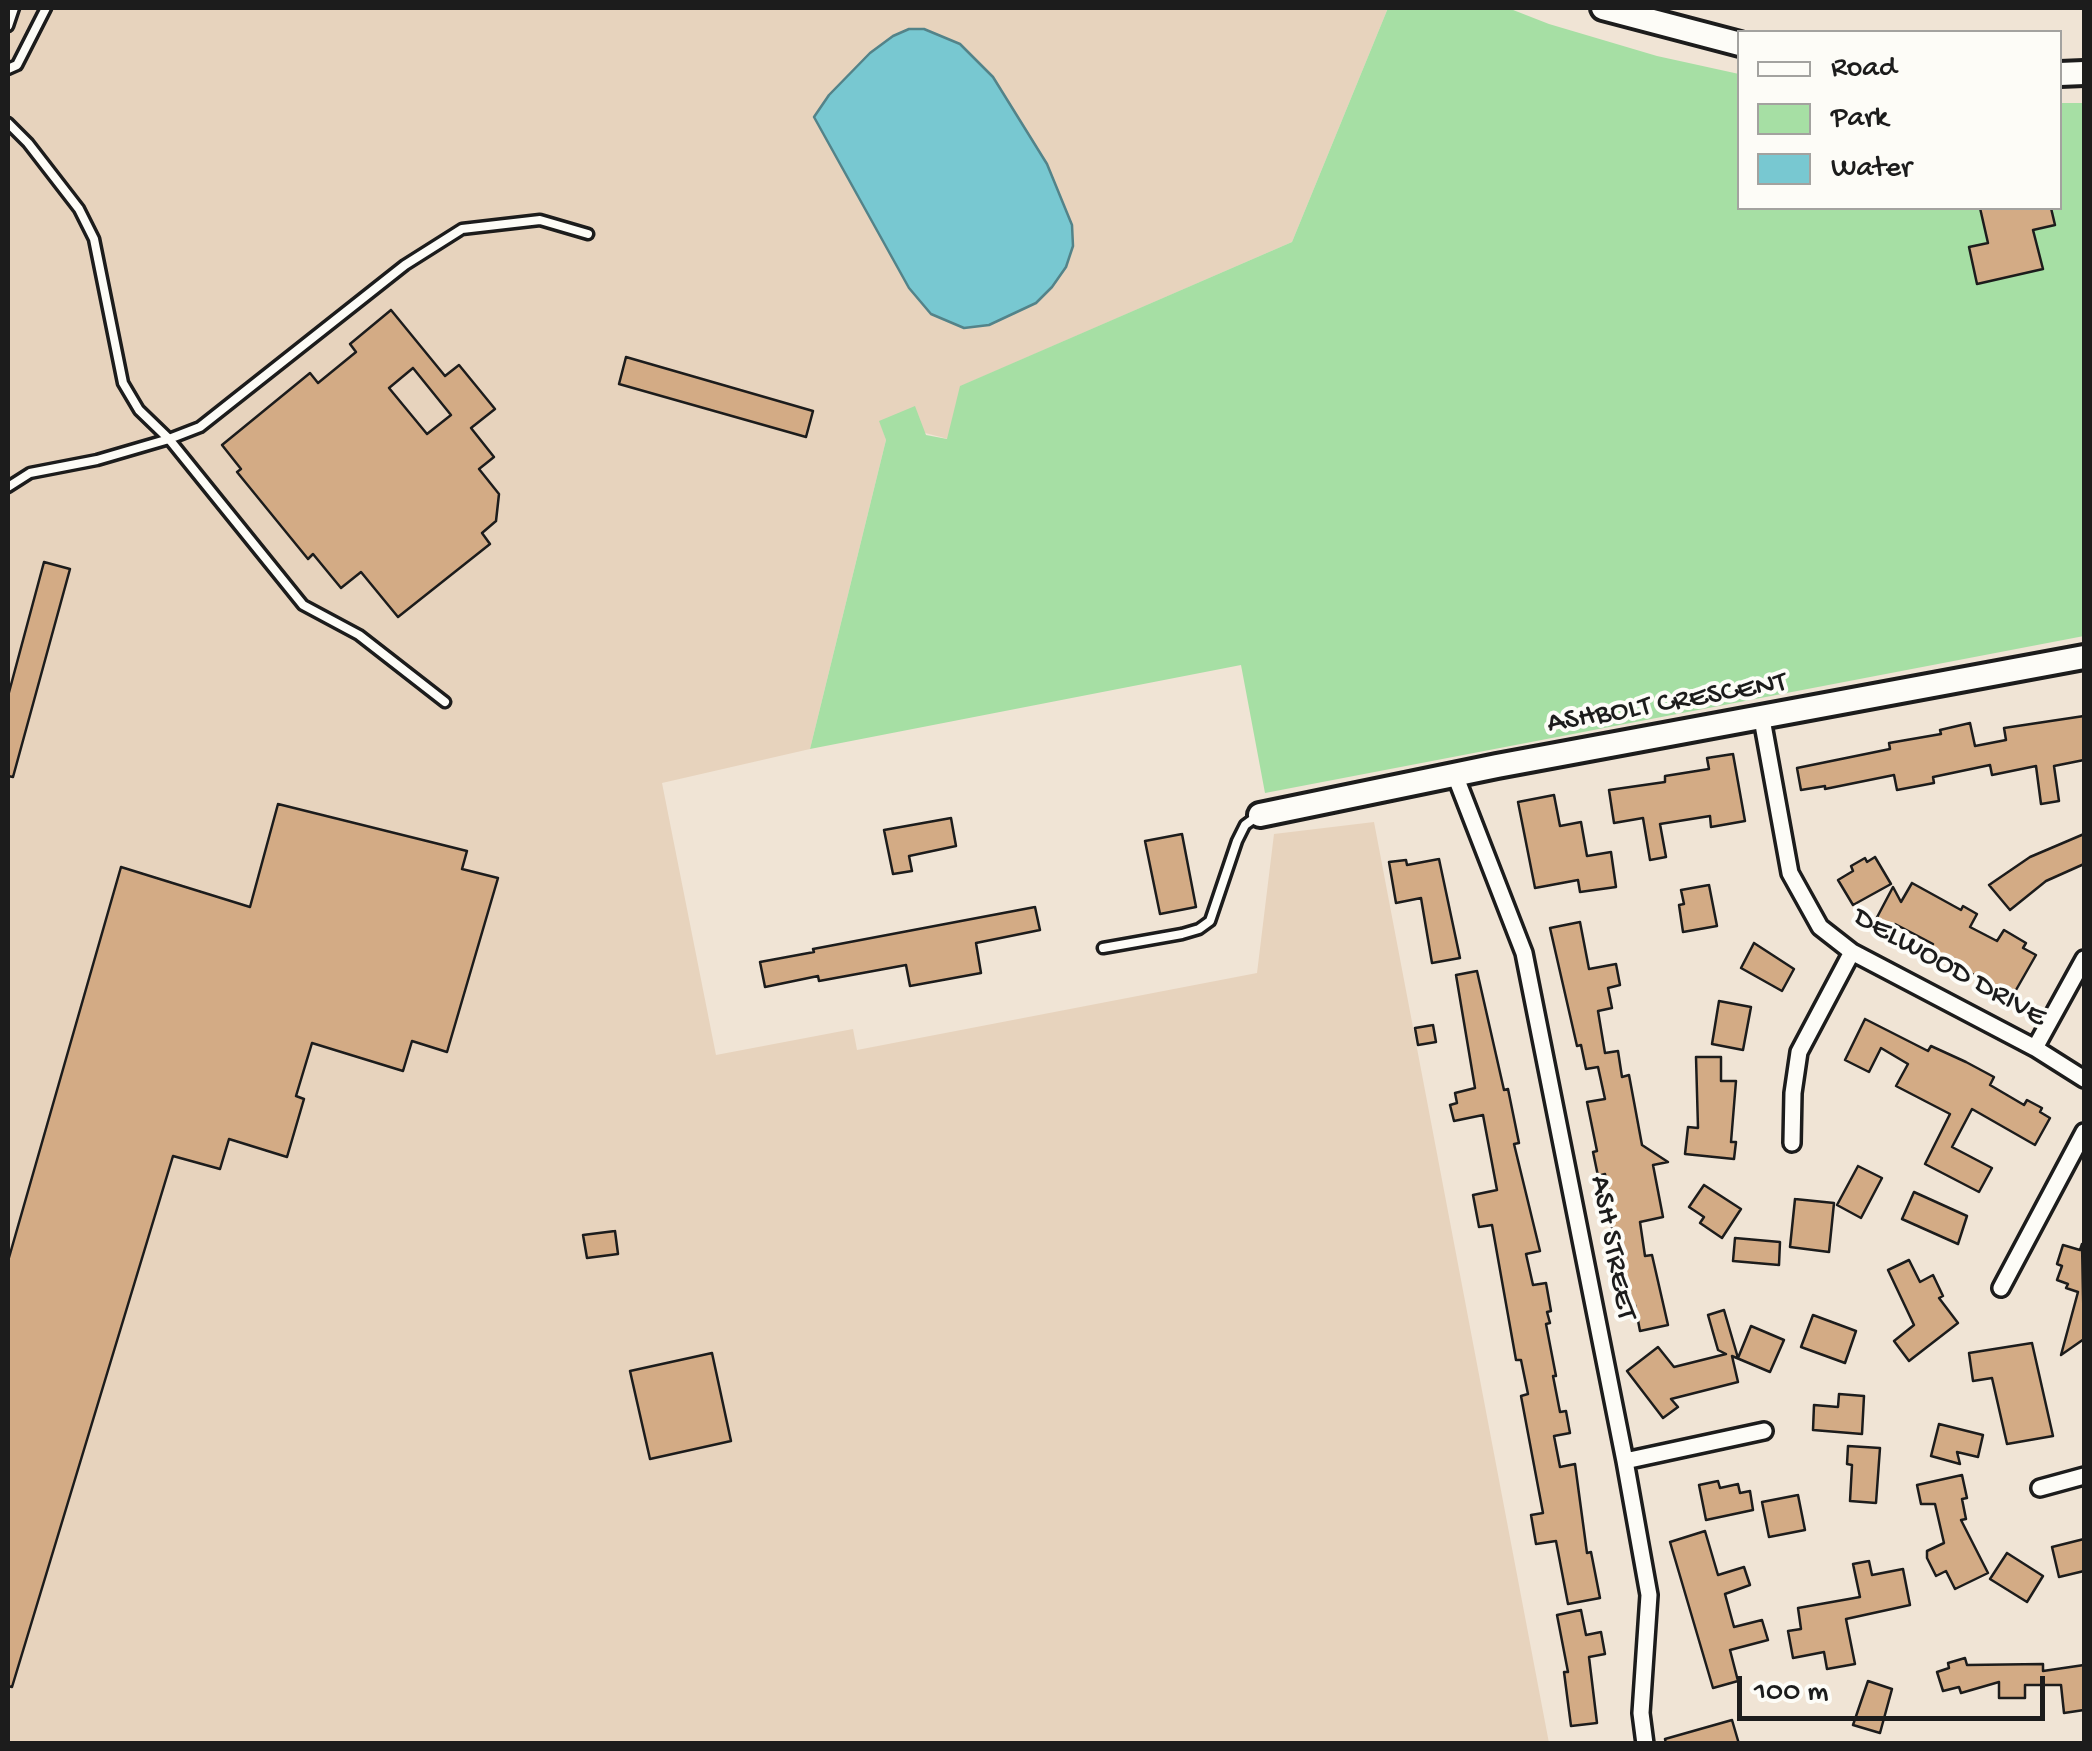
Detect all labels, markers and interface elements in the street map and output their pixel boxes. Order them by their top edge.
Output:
legend [1737,30,2062,210]
text: Road [1831,52,1897,87]
text: Park [1831,102,1888,137]
text: Water [1831,152,1912,187]
street label: ASHBOLT CRESCENT [1545,666,1789,744]
street label: DELWOOD DRIVE [1846,901,2052,1037]
street label: ASH STREET [1579,1173,1643,1323]
scale bar [1742,1656,2050,1718]
text: 100 m [1754,1676,1829,1711]

